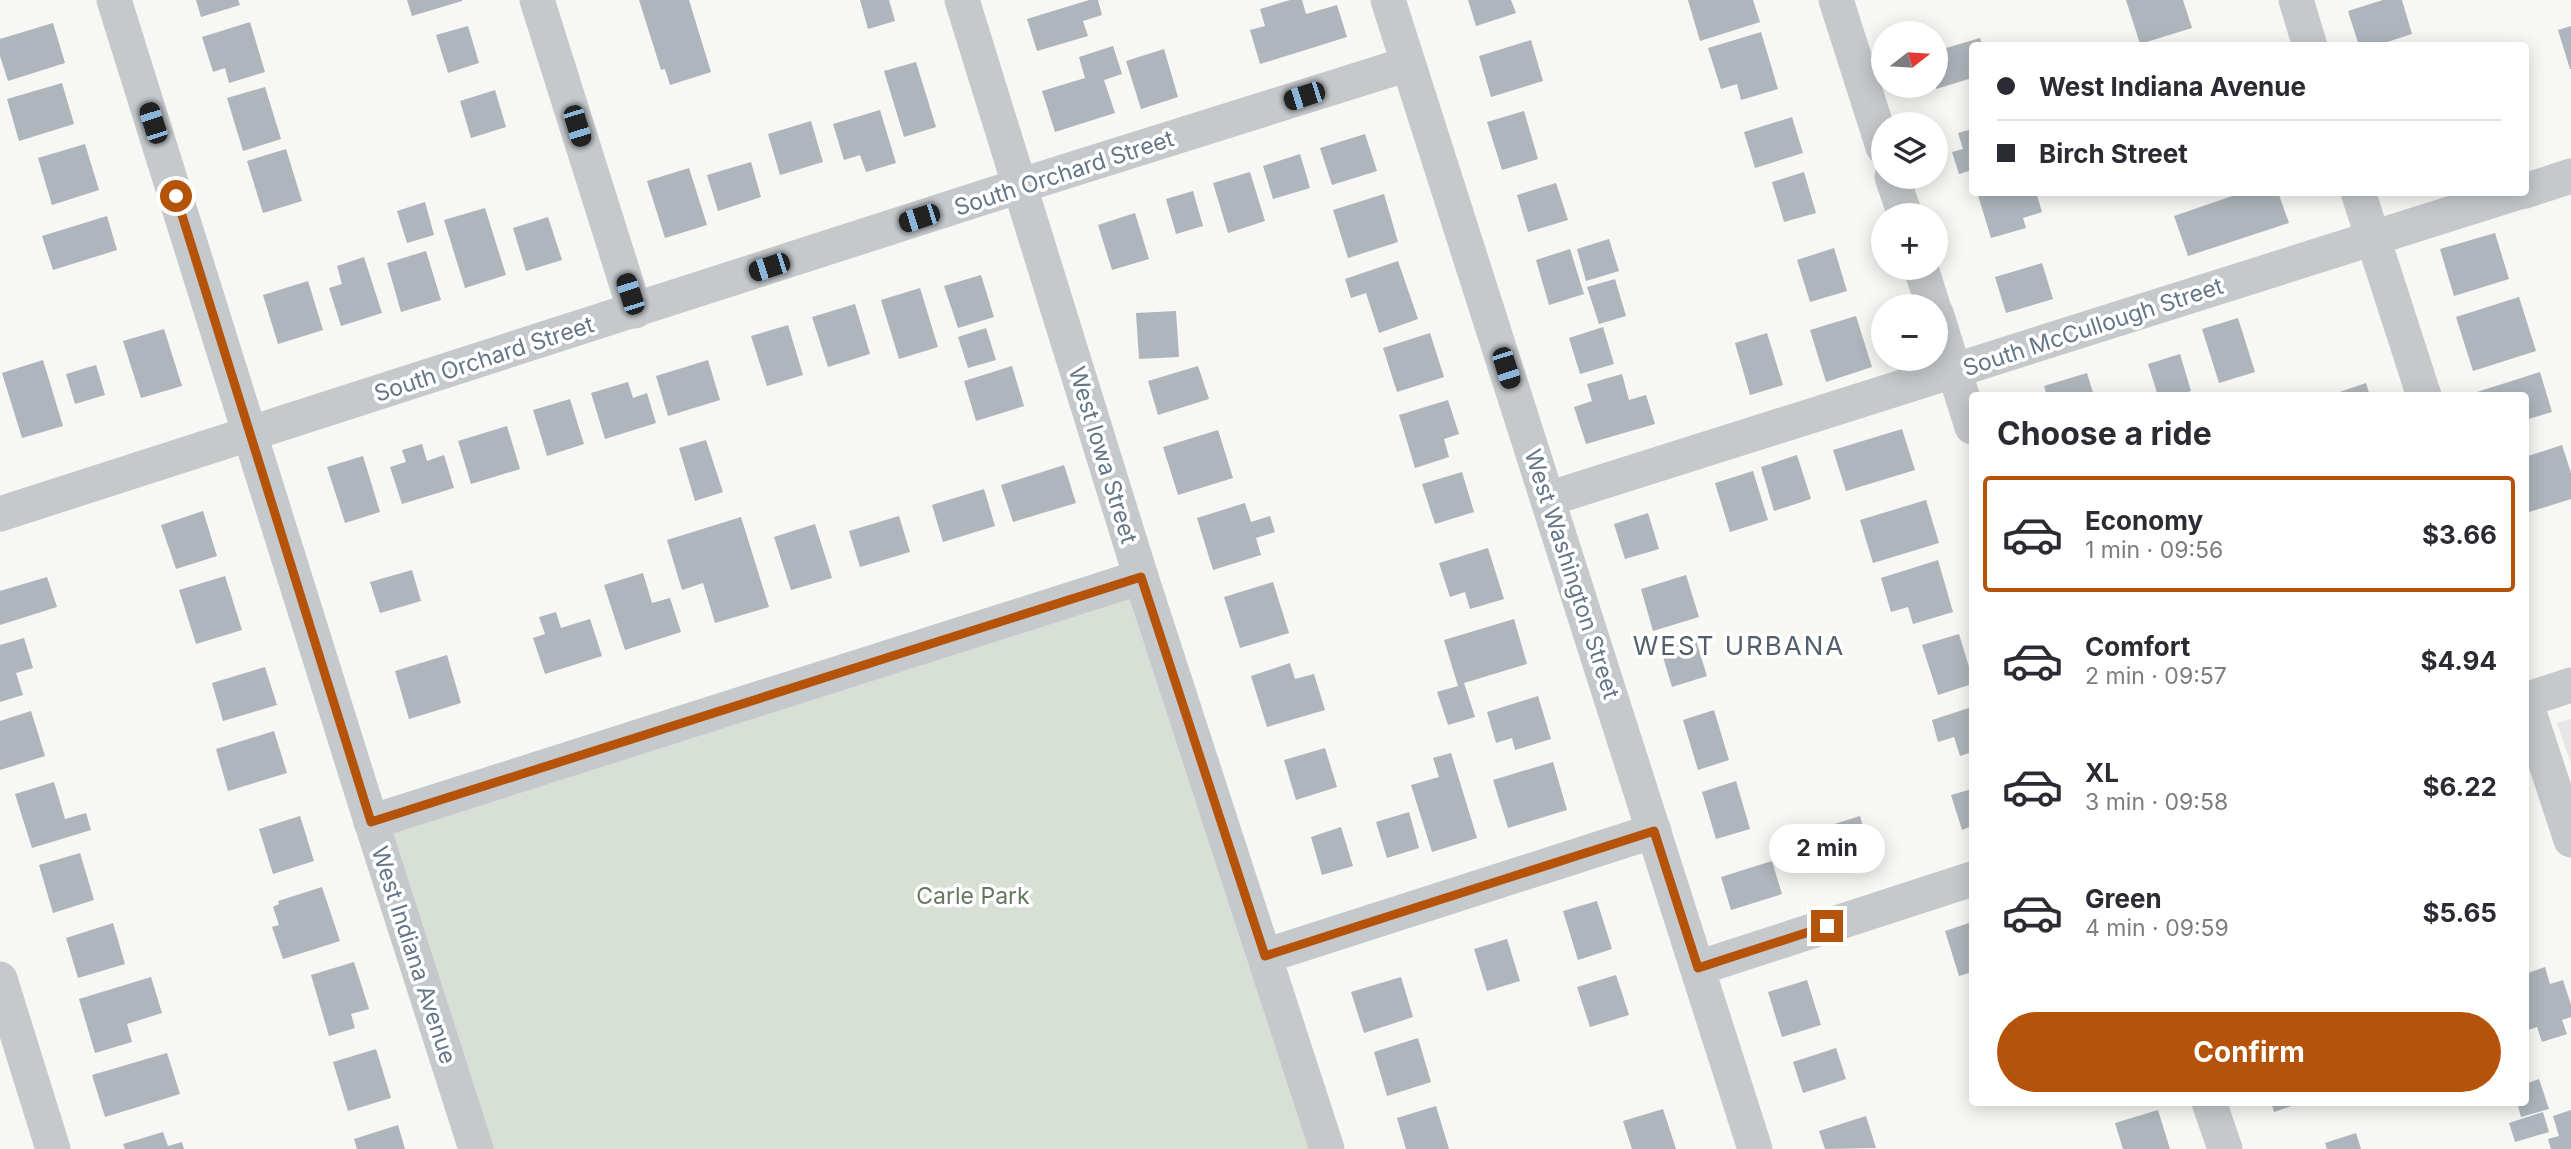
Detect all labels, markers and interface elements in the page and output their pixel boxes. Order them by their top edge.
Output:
north arrow [1871,21,1948,98]
map controls [1871,21,1948,371]
text: West Indiana Avenue [2039,71,2306,102]
car [1281,80,1328,112]
car [137,100,170,146]
car [561,103,594,149]
button: layers [1871,112,1948,189]
street label: South Orchard Street [951,124,1178,222]
text: Birch Street [2039,138,2188,169]
route start [160,180,192,212]
car [896,202,943,234]
button: + [1871,203,1948,280]
car [746,251,793,283]
car [614,271,647,317]
street label: South McCullough Street [1959,272,2227,382]
button: − [1871,294,1948,371]
street label: South Orchard Street [371,310,598,408]
car [1490,345,1523,391]
street label: West Iowa Street [1063,363,1143,547]
text: Choose a ride [1997,414,2212,453]
street label: West Washington Street [1518,446,1626,703]
icon: car [2001,503,2064,566]
text: Economy [2085,505,2203,536]
text: $3.66 [2422,519,2497,550]
text: 1 min · 09:56 [2085,536,2223,564]
icon: car [2001,629,2064,692]
district label: WEST URBANA [1633,630,1845,661]
text: Comfort [2085,631,2190,662]
text: $4.94 [2420,645,2497,676]
text: 2 min · 09:57 [2085,662,2227,690]
icon: car [2001,755,2064,818]
text: XL [2085,757,2119,788]
text: $6.22 [2422,771,2497,802]
text: 3 min · 09:58 [2085,788,2228,816]
callout: 2 min [1769,824,1885,874]
text: 2 min [1796,834,1858,862]
street label: West Indiana Avenue [366,843,462,1067]
icon: car [2001,881,2064,944]
park label: Carle Park [916,882,1030,910]
text: Green [2085,883,2162,914]
text: $5.65 [2423,897,2497,928]
route end [1811,910,1843,942]
text: 4 min · 09:59 [2085,914,2229,942]
button: Confirm [1997,1012,2501,1092]

